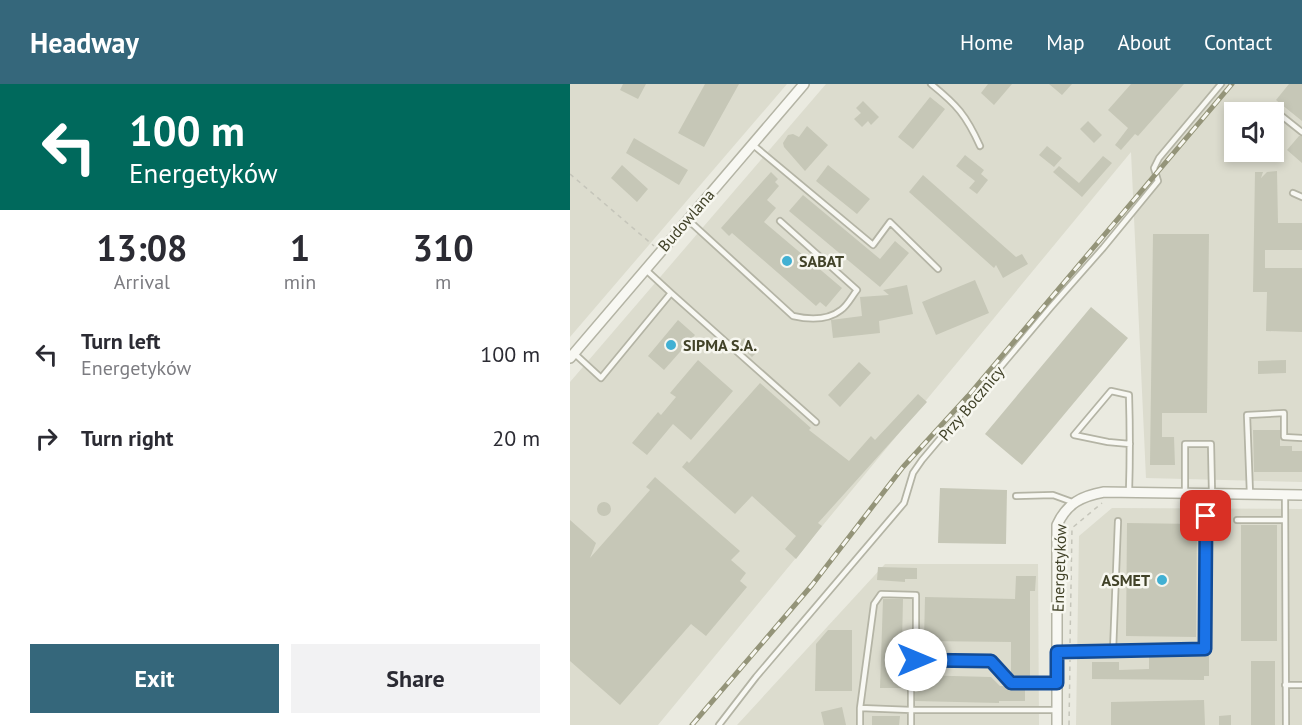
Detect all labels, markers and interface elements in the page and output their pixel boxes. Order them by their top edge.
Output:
text: Headway [30,24,139,61]
text: Home [960,29,1013,56]
text: Map [1046,29,1085,56]
text: About [1118,29,1171,56]
text: Contact [1204,29,1272,56]
map controls [1224,102,1284,162]
button: sound [1224,102,1284,162]
text: 100 m [129,103,245,158]
icon: left [30,108,108,186]
text: Energetyków [129,156,278,190]
street label: Budowlana [654,185,718,255]
text: 13:08 [96,224,188,271]
text: 1 [290,224,310,271]
text: 310 [413,224,474,271]
place label: SABAT [799,251,844,271]
marker: SABAT [780,254,794,268]
text: Arrival [114,269,170,295]
text: min [284,269,316,295]
text: m [435,269,451,295]
text: Turn left [81,327,161,355]
place label: SIPMA S.A. [683,335,757,355]
icon: left [30,338,63,371]
marker: SIPMA S.A. [664,338,678,352]
text: 100 m [480,340,540,368]
text: Energetyków [81,355,191,381]
street label: Przy Bocznicy [934,361,1008,444]
icon: right [30,422,63,455]
text: Turn right [81,424,173,452]
text: 20 m [492,424,540,452]
pin [1180,490,1231,541]
icon: arrive [1189,499,1222,532]
street label: Energetyków [1047,523,1071,612]
place label: ASMET [1102,570,1150,590]
marker: ASMET [1155,573,1169,587]
position arrow [884,628,948,692]
button: Exit [30,644,279,713]
button: Share [291,644,540,713]

